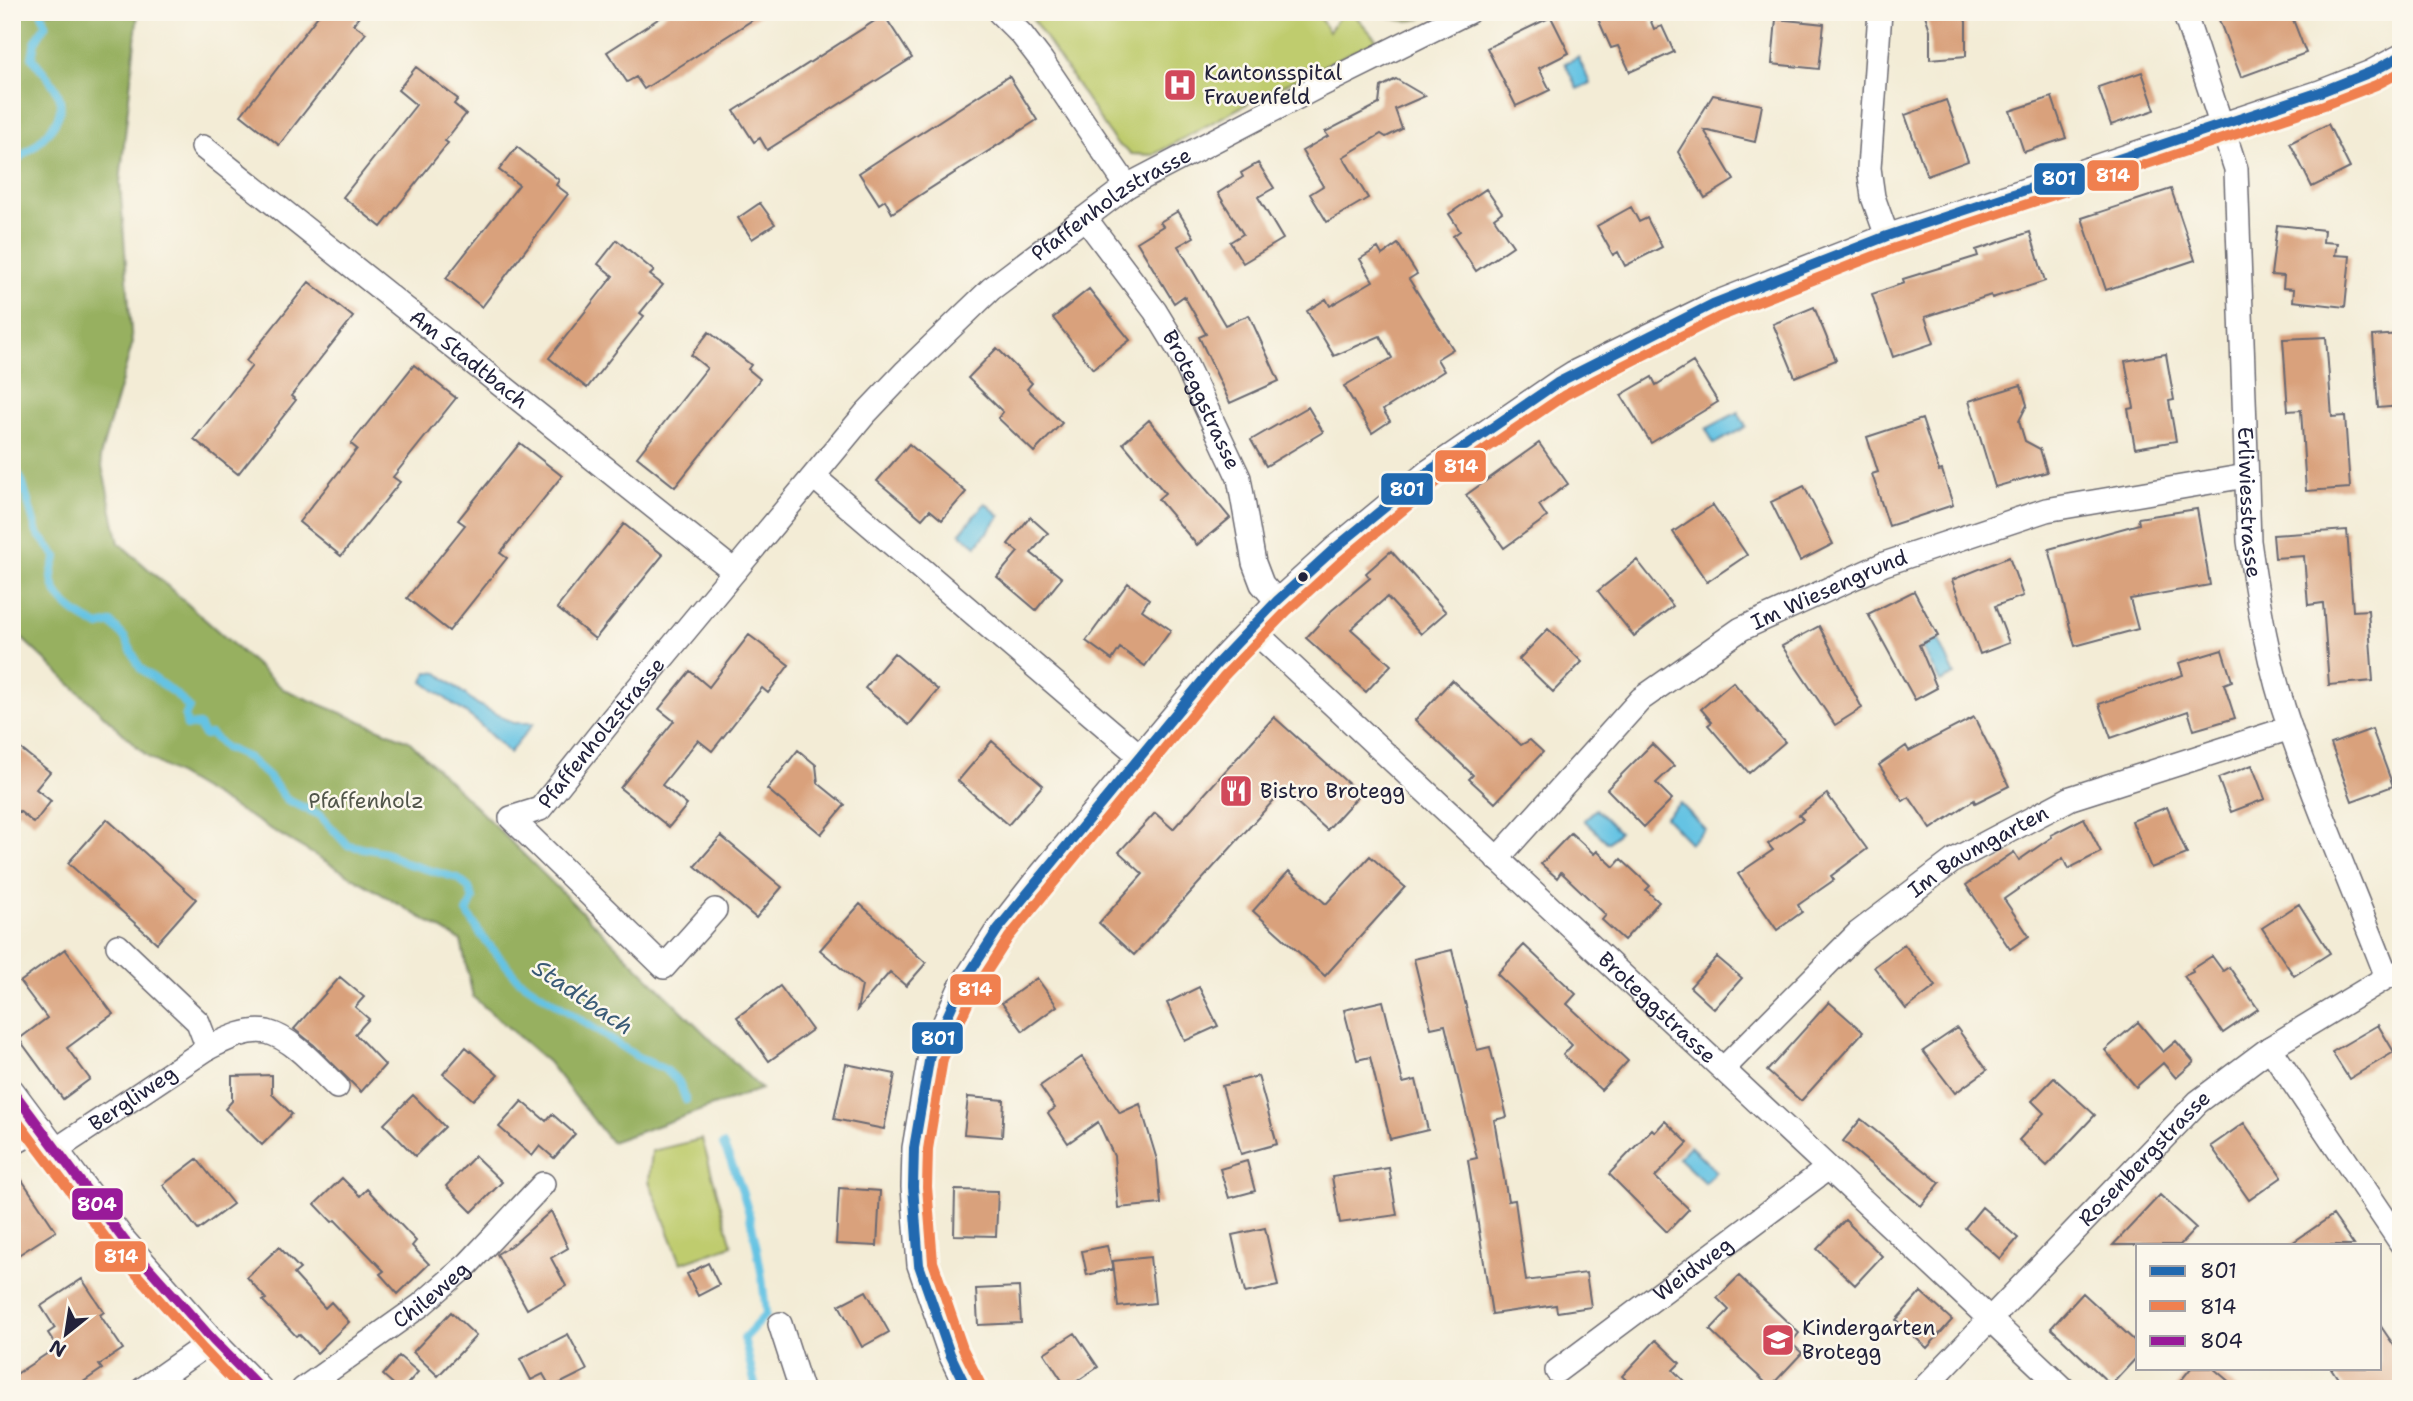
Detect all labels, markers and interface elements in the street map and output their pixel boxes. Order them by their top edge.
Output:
place label: Kantonsspital Frauenfeld [1204,59,1343,111]
hospital icon: Kantonsspital Frauenfeld [1161,66,1199,104]
street label: Pfaffenholzstrasse [1025,141,1196,268]
line badge: 814 [2086,159,2140,192]
line badge: 801 [2033,162,2086,196]
text: 814 [2096,163,2131,188]
text: 801 [2042,166,2076,191]
street label: Am Stadtbach [404,303,534,415]
street label: Broteggstrasse [1156,325,1247,474]
street label: Erliwiesstrasse [2231,426,2268,580]
line badge: 814 [1434,449,1487,483]
text: 814 [1444,454,1479,479]
line badge: 801 [1380,472,1434,506]
text: 801 [1390,477,1424,502]
street label: Im Wiesengrund [1747,543,1911,637]
unlabelled marker [1296,570,1310,584]
street label: Pfaffenholzstrasse [531,652,671,815]
restaurant icon: Bistro Brotegg [1217,772,1255,810]
place label: Bistro Brotegg [1260,777,1405,805]
park label: Pfaffenholz [308,787,424,815]
street label: Im Baumgarten [1902,798,2053,904]
street label: Broteggstrasse [1592,946,1722,1070]
water label: Stadtbach [527,952,639,1042]
line badge: 814 [949,973,1002,1006]
text: 814 [958,977,993,1002]
line badge: 801 [911,1021,964,1055]
text: 801 [921,1026,955,1051]
street label: Bergliweg [83,1059,182,1138]
street label: Rosenbergstrasse [2072,1084,2216,1232]
line badge: 804 [71,1187,124,1221]
text: 804 [77,1192,118,1217]
street label: Weidweg [1648,1230,1738,1308]
line badge: 814 [94,1240,147,1273]
text: 814 [104,1244,139,1269]
legend [2136,1244,2382,1370]
street label: Chileweg [387,1255,475,1335]
text: 801 [2200,1257,2237,1285]
text: 814 [2200,1293,2236,1321]
north arrow [32,1300,102,1370]
place label: Kindergarten Brotegg [1802,1314,1935,1366]
school or university icon: Kindergarten Brotegg [1759,1321,1797,1359]
text: 804 [2200,1327,2243,1355]
text: N [45,1334,71,1363]

